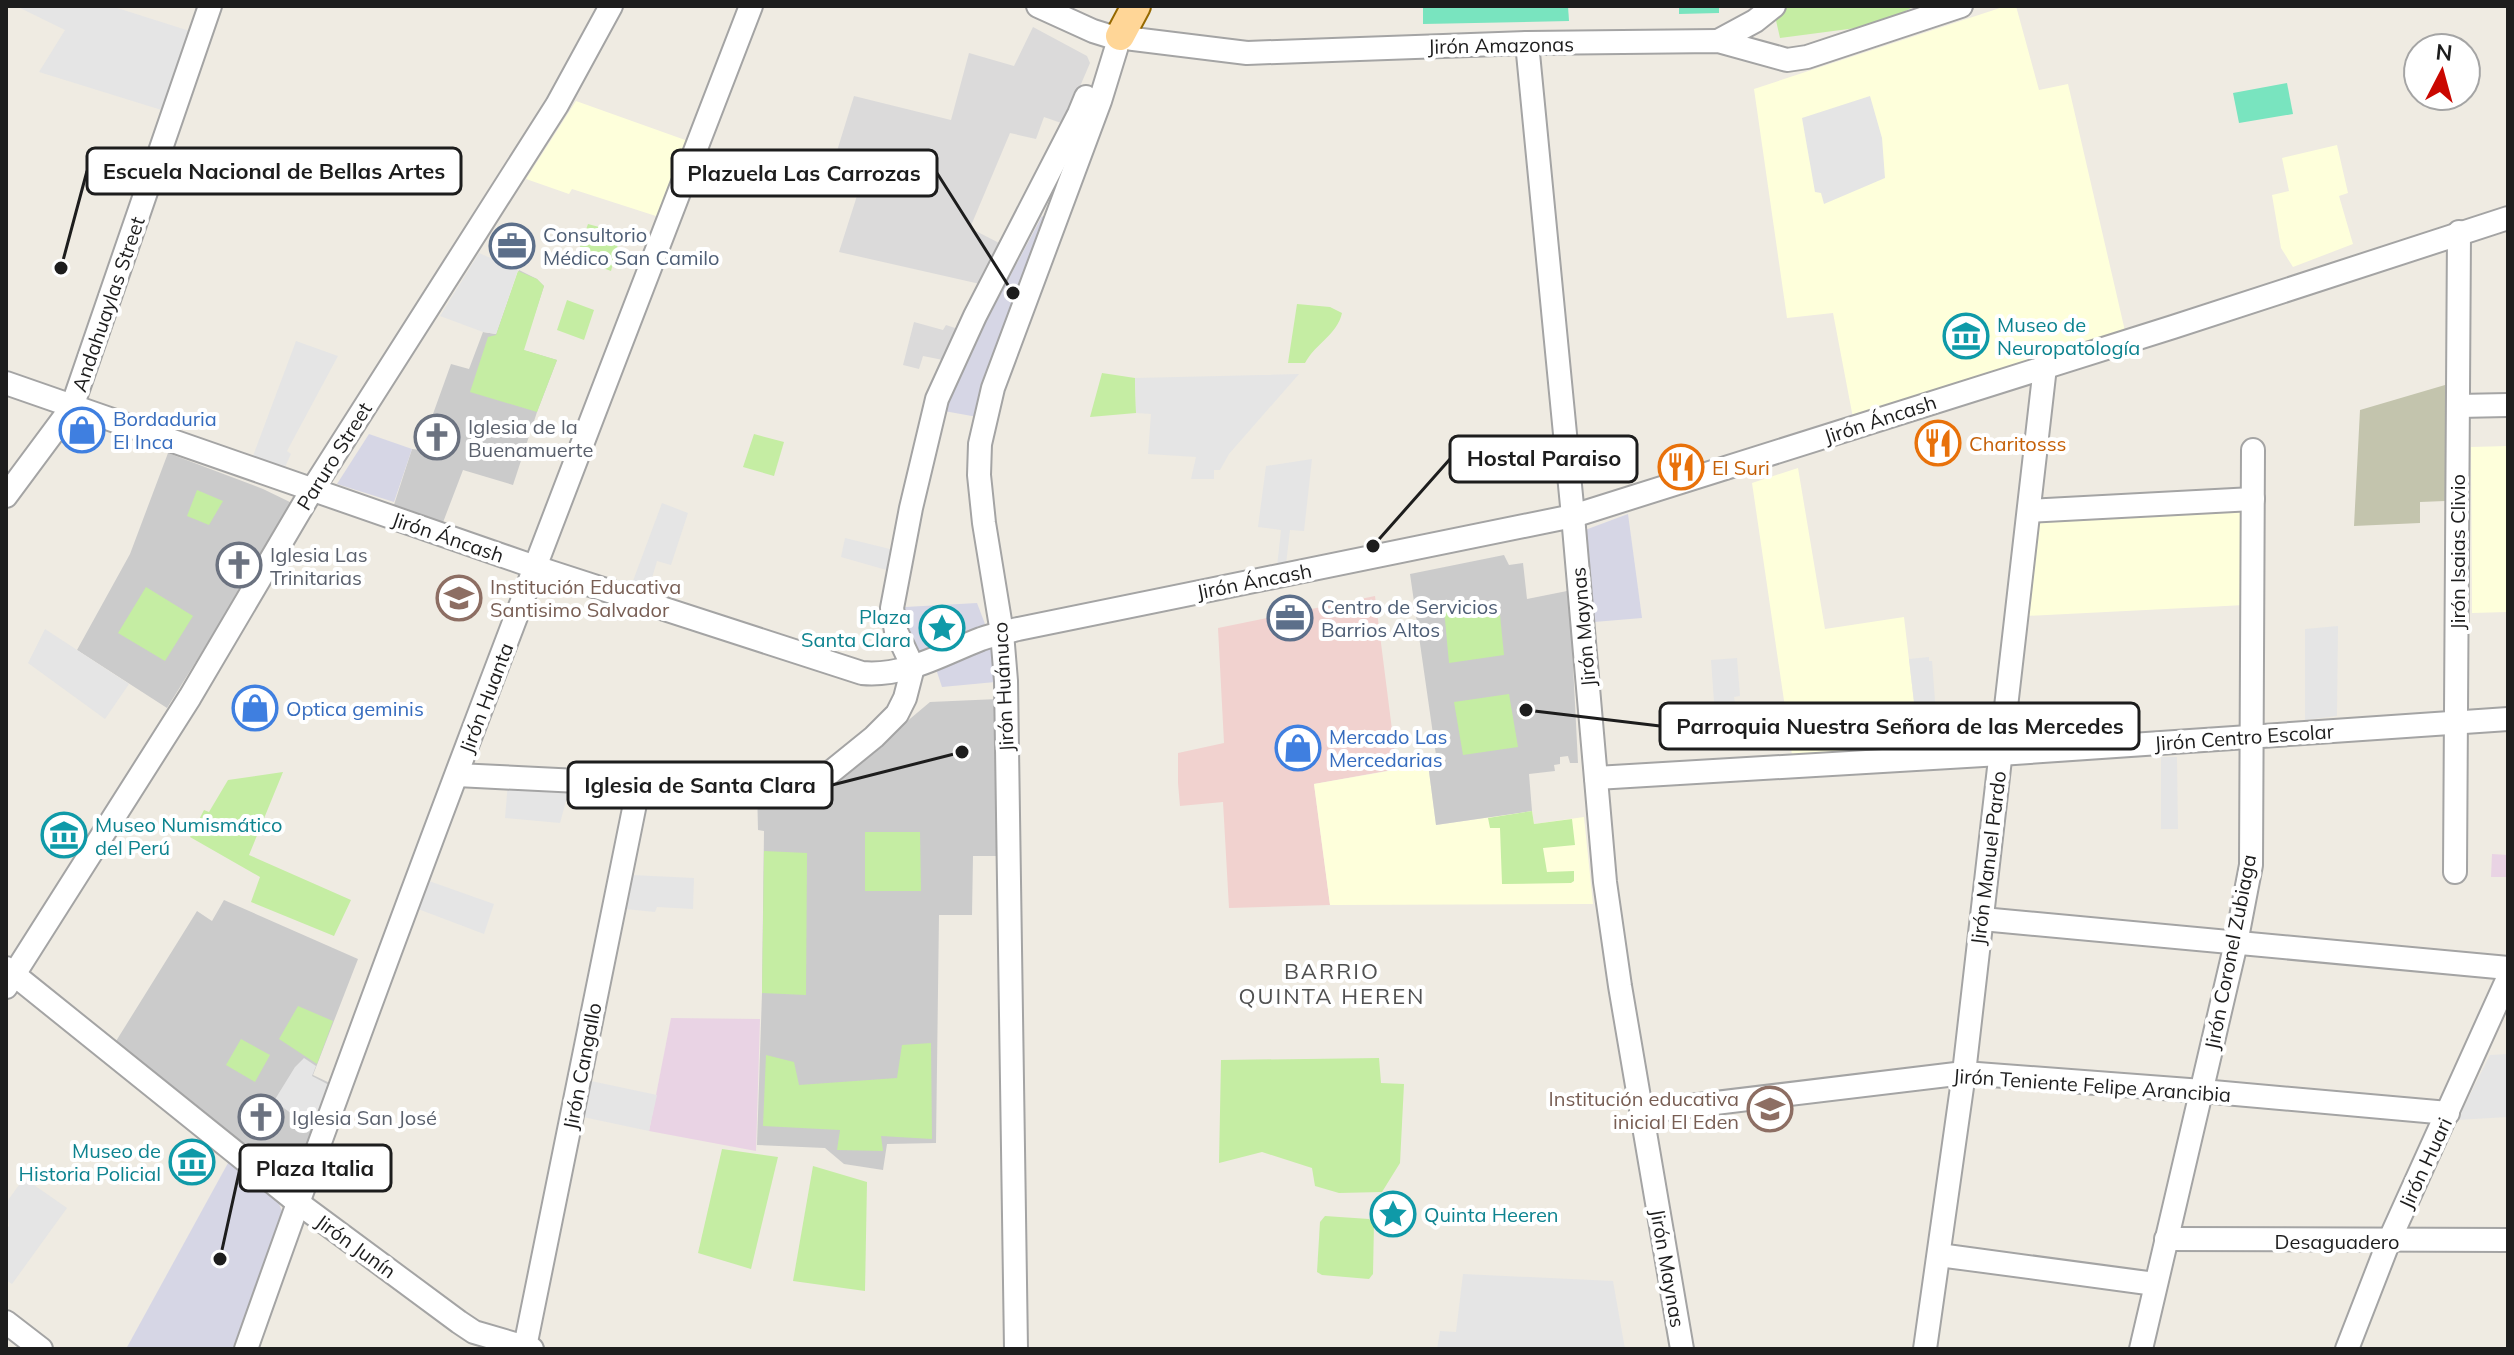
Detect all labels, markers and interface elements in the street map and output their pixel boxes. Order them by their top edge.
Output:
street label: Jirón Amazonas [1428,31,1574,59]
north arrow [2402,32,2482,112]
text: N [2434,37,2454,67]
callout: Escuela Nacional de Bellas Artes [87,148,461,194]
callout: Plazuela Las Carrozas [672,150,937,196]
text: Escuela Nacional de Bellas Artes [103,157,445,185]
text: Plazuela Las Carrozas [687,159,921,187]
street label: Andahuaylas Street [66,213,150,395]
office icon: Consultorio Médico San Camilo [488,222,536,270]
place label: Consultorio Médico San Camilo [543,222,719,270]
museum icon: Museo de Neuropatología [1942,312,1990,360]
place label: Museo de Neuropatología [1997,312,2140,360]
street label: Jirón Áncash [1821,389,1939,449]
street label: Paruro Street [291,397,377,515]
shop icon: Bordaduria El Inca [58,406,106,454]
place label: Bordaduria El Inca [113,406,217,454]
church icon: Iglesia de la Buenamuerte [413,413,461,461]
place label: Iglesia de la Buenamuerte [468,414,593,462]
restaurant icon: Charitosss [1914,419,1962,467]
place label: Charitosss [1969,431,2067,456]
callout: Hostal Paraiso [1450,436,1637,482]
restaurant icon: El Suri [1657,443,1705,491]
text: Hostal Paraiso [1467,444,1621,472]
place label: El Suri [1712,455,1770,480]
street label: Jirón Isaias Clivio [2445,474,2470,630]
street label: Jirón Áncash [389,506,507,568]
church icon: Iglesia Las Trinitarias [215,541,263,589]
place label: Iglesia Las Trinitarias [270,542,368,590]
street label: Jirón Áncash [1194,558,1314,604]
street label: Jirón Maynas [1565,566,1601,688]
school or university icon: Institución Educativa Santisimo Salvador [435,574,483,622]
place label: Institución Educativa Santisimo Salvador [490,574,681,622]
office icon: Centro de Servicios Barrios Altos [1266,594,1314,642]
place label: Centro de Servicios Barrios Altos [1321,594,1498,642]
place label: Plaza Santa Clara [801,604,911,652]
place icon: Plaza Santa Clara [918,604,966,652]
street label: Jirón Huánuco [987,621,1019,753]
street label: Jirón Huanta [453,639,519,757]
shop icon: Optica geminis [231,684,279,732]
place label: Optica geminis [286,696,424,721]
callout: Parroquia Nuestra Señora de las Mercedes [1660,703,2139,749]
text: Parroquia Nuestra Señora de las Mercedes [1676,712,2124,740]
street label: Jirón Centro Escolar [2153,718,2335,756]
shop icon: Mercado Las Mercedarias [1274,724,1322,772]
place label: Mercado Las Mercedarias [1329,724,1447,772]
callout: Iglesia de Santa Clara [568,762,832,808]
street label: Jirón Manuel Pardo [1965,770,2011,946]
text: Iglesia de Santa Clara [584,771,816,799]
museum icon: Museo Numismático del Perú [40,811,88,859]
place label: Museo Numismático del Perú [95,812,282,860]
street label: Jirón Coronel Zubiaga [2199,852,2261,1052]
district label: BARRIO QUINTA HEREN [1238,957,1426,1010]
street label: Jirón Cangallo [557,1000,607,1132]
street label: Jirón Teniente Felipe Arancibia [1952,1063,2232,1107]
school or university icon: Institución educativa inicial El Eden [1746,1085,1794,1133]
place label: Institución educativa inicial El Eden [1549,1086,1739,1134]
church icon: Iglesia San José [237,1093,285,1141]
place label: Iglesia San José [292,1105,437,1130]
street label: Jirón Huari [2393,1113,2457,1213]
place label: Museo de Historia Policial [19,1138,161,1186]
museum icon: Museo de Historia Policial [168,1138,216,1186]
callout: Plaza Italia [240,1145,391,1191]
text: Plaza Italia [256,1154,374,1182]
place icon: Quinta Heeren [1369,1190,1417,1238]
place label: Quinta Heeren [1424,1202,1559,1227]
street label: Jirón Maynas [1645,1207,1691,1329]
street label: Jirón Junín [311,1209,401,1283]
street label: Desaguadero [2275,1229,2399,1254]

